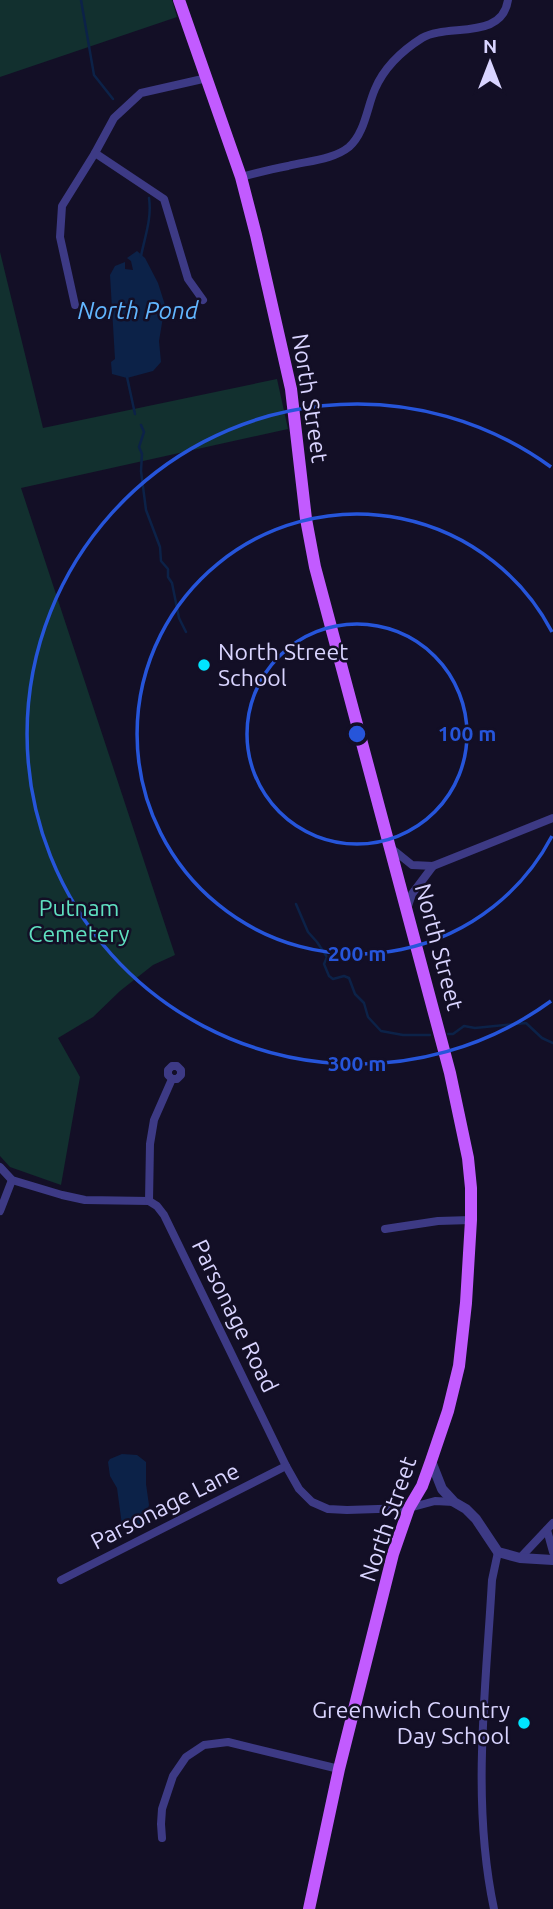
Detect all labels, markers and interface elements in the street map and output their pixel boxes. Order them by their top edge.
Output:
north arrow [455,28,525,98]
text: N [483,35,497,57]
water label: North Pond [78,297,199,324]
street label: North Street [288,332,333,464]
place label: North Street School [218,639,348,690]
marker: North Street School [196,657,212,673]
text: 100 m [438,721,496,745]
centre of rings [345,722,369,746]
street label: North Street [411,881,468,1013]
park label: Putnam Cemetery [28,895,130,946]
text: 200 m [328,941,386,965]
text: 300 m [328,1051,386,1075]
street label: Parsonage Road [188,1235,283,1396]
street label: North Street [355,1453,421,1584]
street label: Parsonage Lane [86,1457,243,1554]
place label: Greenwich Country Day School [312,1697,510,1748]
marker: Greenwich Country Day School [516,1715,532,1731]

